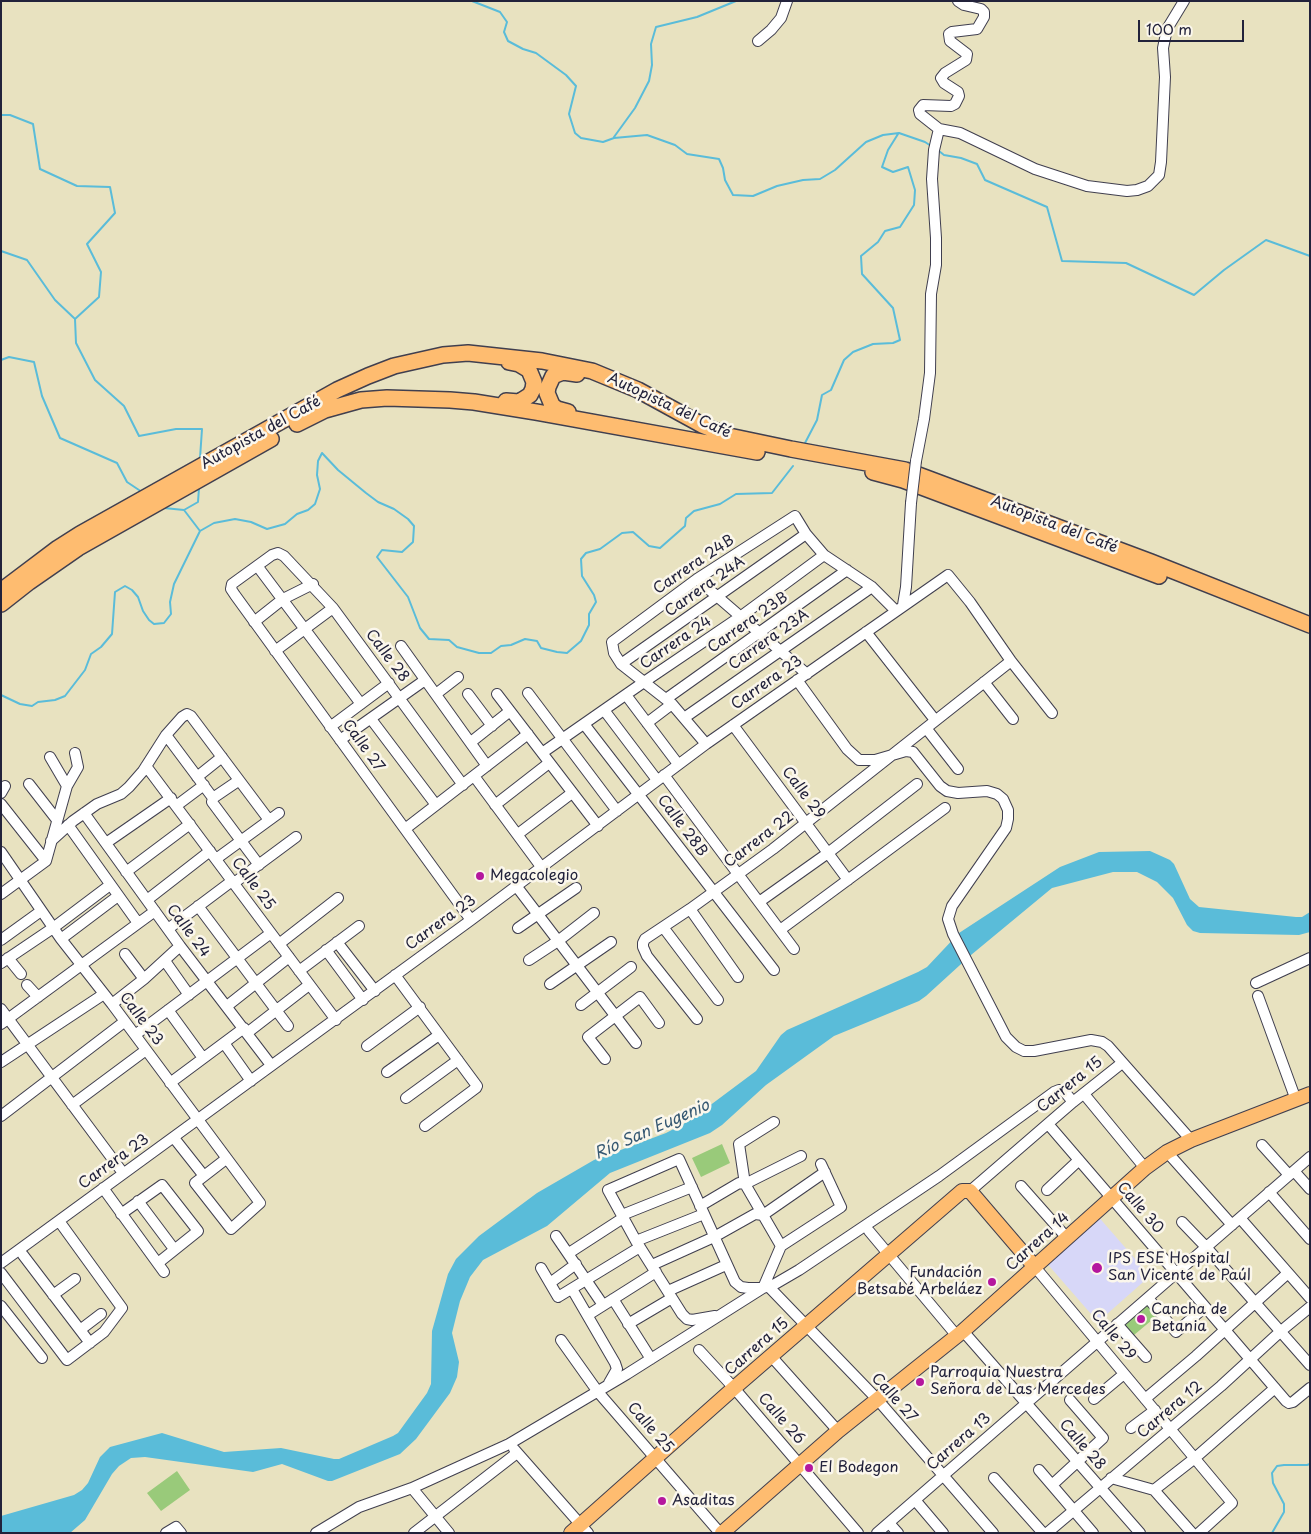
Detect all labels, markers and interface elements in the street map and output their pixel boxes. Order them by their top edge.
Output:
scale bar [1141,10,1247,42]
text: 100 m [1146,17,1192,40]
street label: Autopista del Café [604,369,734,443]
street label: Autopista del Café [198,393,324,473]
street label: Autopista del Café [988,493,1120,557]
street label: Carrera 24B [650,531,738,599]
street label: Carrera 24A [662,553,748,621]
street label: Carrera 23B [704,589,792,657]
street label: Carrera 23A [726,606,812,674]
street label: Carrera 24 [637,613,715,673]
street label: Calle 28 [361,626,413,686]
street label: Carrera 23 [728,652,806,714]
street label: Calle 27 [338,716,388,776]
street label: Calle 29 [778,763,828,823]
street label: Calle 28B [653,792,711,860]
street label: Carrera 22 [721,808,797,872]
street label: Calle 25 [227,854,279,914]
place label: Megacolegio [490,867,578,885]
marker: Megacolegio [474,870,486,882]
street label: Carrera 23 [402,891,480,955]
street label: Calle 24 [162,901,214,961]
street label: Calle 23 [115,989,167,1049]
street label: Carrera 15 [1034,1053,1106,1117]
water label: Río San Eugenio [591,1096,713,1164]
street label: Carrera 23 [75,1130,153,1194]
street label: Calle 30 [1113,1179,1167,1237]
street label: Carrera 14 [1003,1209,1073,1275]
place label: IPS ESE Hospital San Vicente de Paúl [1108,1250,1251,1285]
marker: IPS ESE Hospital San Vicente de Paúl [1090,1261,1104,1275]
place label: Fundación Betsabé Arbeláez [857,1264,982,1299]
marker: Fundación Betsabé Arbeláez [986,1276,998,1288]
place label: Cancha de Betania [1151,1301,1227,1336]
street label: Calle 29 [1087,1306,1139,1364]
marker: Cancha de Betania [1135,1313,1147,1325]
street label: Carrera 15 [721,1314,793,1380]
place label: Parroquia Nuestra Señora de Las Mercedes [930,1364,1106,1399]
street label: Calle 27 [867,1370,921,1426]
marker: Parroquia Nuestra Señora de Las Mercedes [914,1376,926,1388]
street label: Carrera 12 [1134,1378,1206,1442]
street label: Calle 26 [754,1390,808,1448]
street label: Calle 25 [623,1399,677,1457]
street label: Carrera 13 [923,1409,995,1475]
street label: Calle 28 [1055,1416,1109,1474]
place label: El Bodegon [819,1459,899,1477]
marker: El Bodegon [803,1462,815,1474]
place label: Asaditas [672,1492,735,1510]
marker: Asaditas [656,1495,668,1507]

